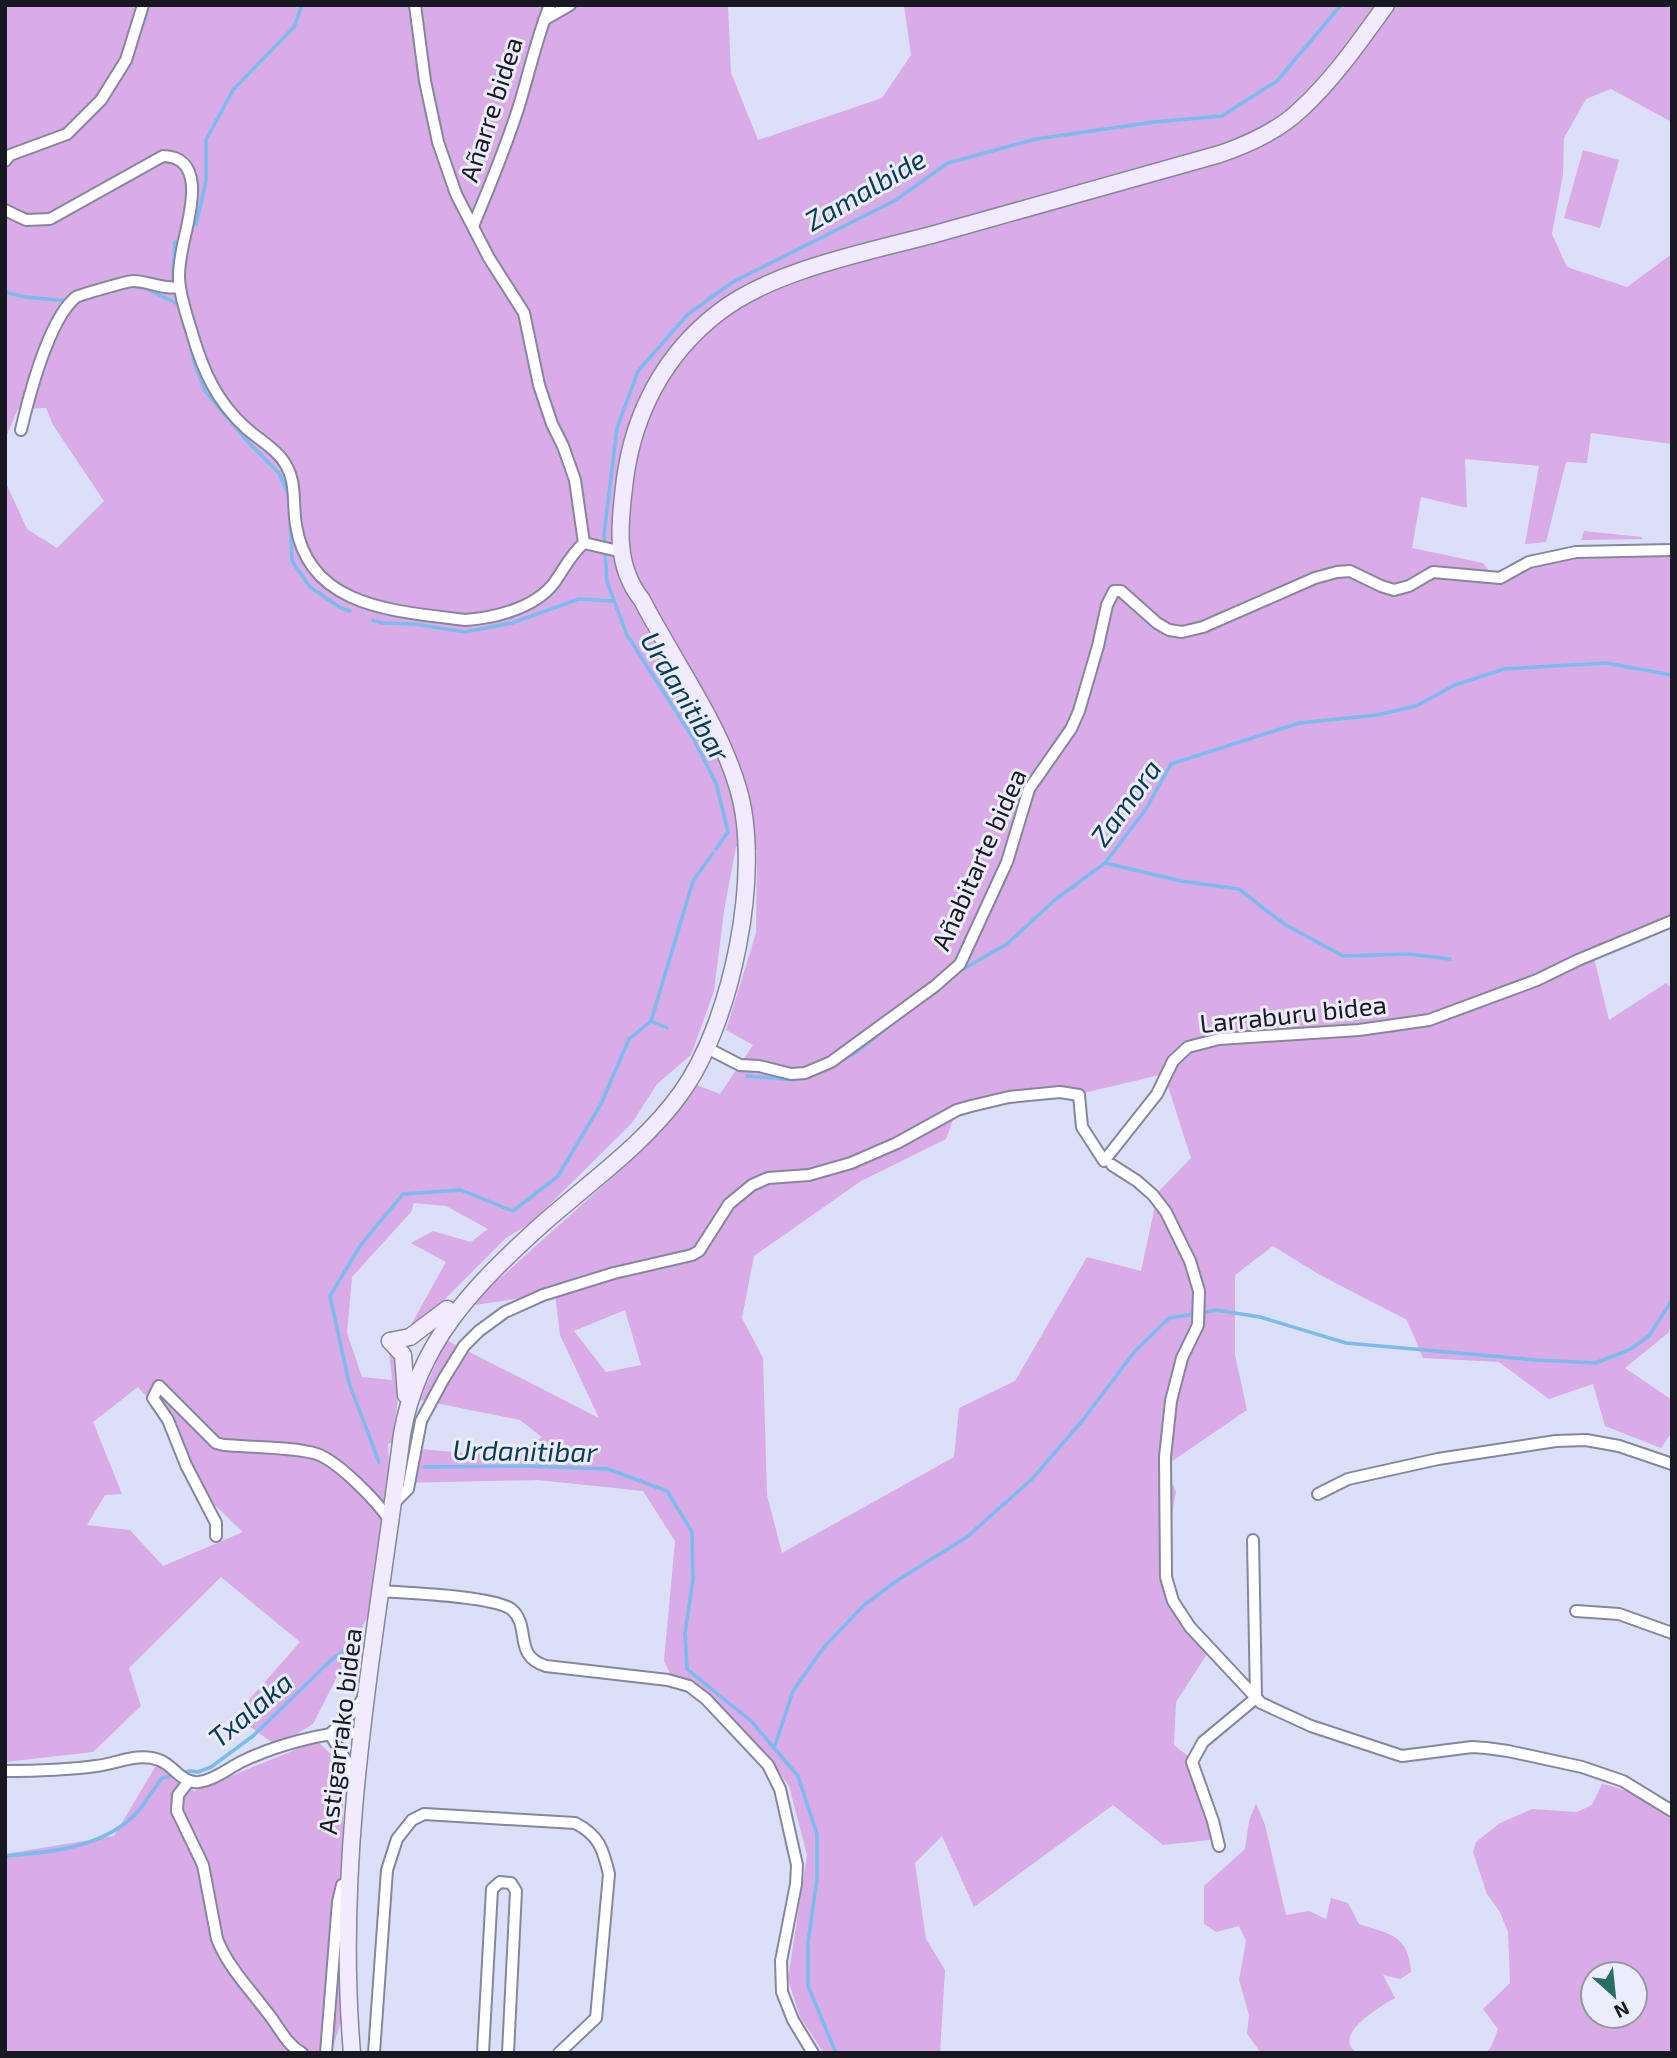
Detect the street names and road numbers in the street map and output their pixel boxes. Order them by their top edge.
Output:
street label: Añarre bidea [452,33,528,185]
street label: Añabitarte bidea [924,763,1032,955]
street label: Larraburu bidea [1198,988,1388,1038]
street label: Astigarrako bidea [311,1626,367,1836]

